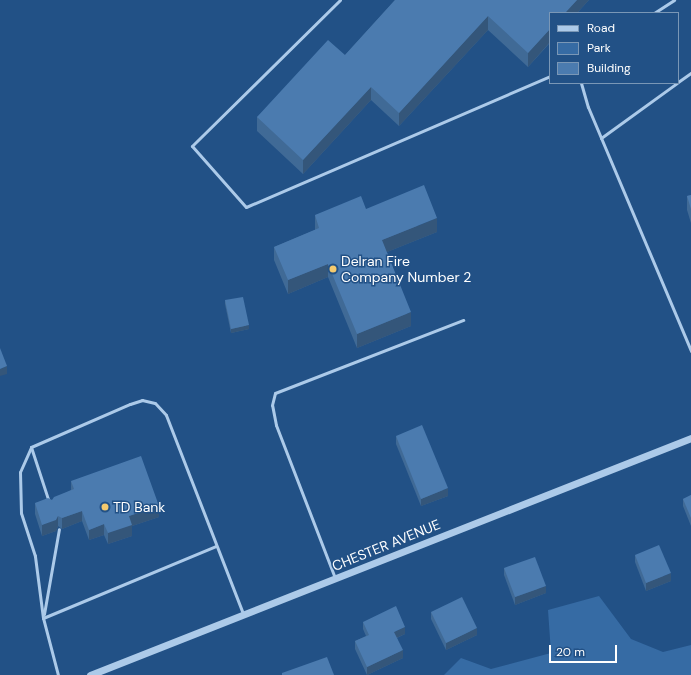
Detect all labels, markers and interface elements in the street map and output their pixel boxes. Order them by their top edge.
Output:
legend [549,12,679,84]
text: Road [587,20,615,36]
text: Park [587,40,611,56]
text: Building [587,60,631,76]
place label: Delran Fire Company Number 2 [341,253,471,286]
marker: Delran Fire Company Number 2 [328,264,338,274]
place label: TD Bank [113,499,165,515]
marker: TD Bank [100,502,110,512]
street label: CHESTER AVENUE [329,516,443,574]
scale bar [551,637,619,663]
text: 20 m [556,644,585,660]

